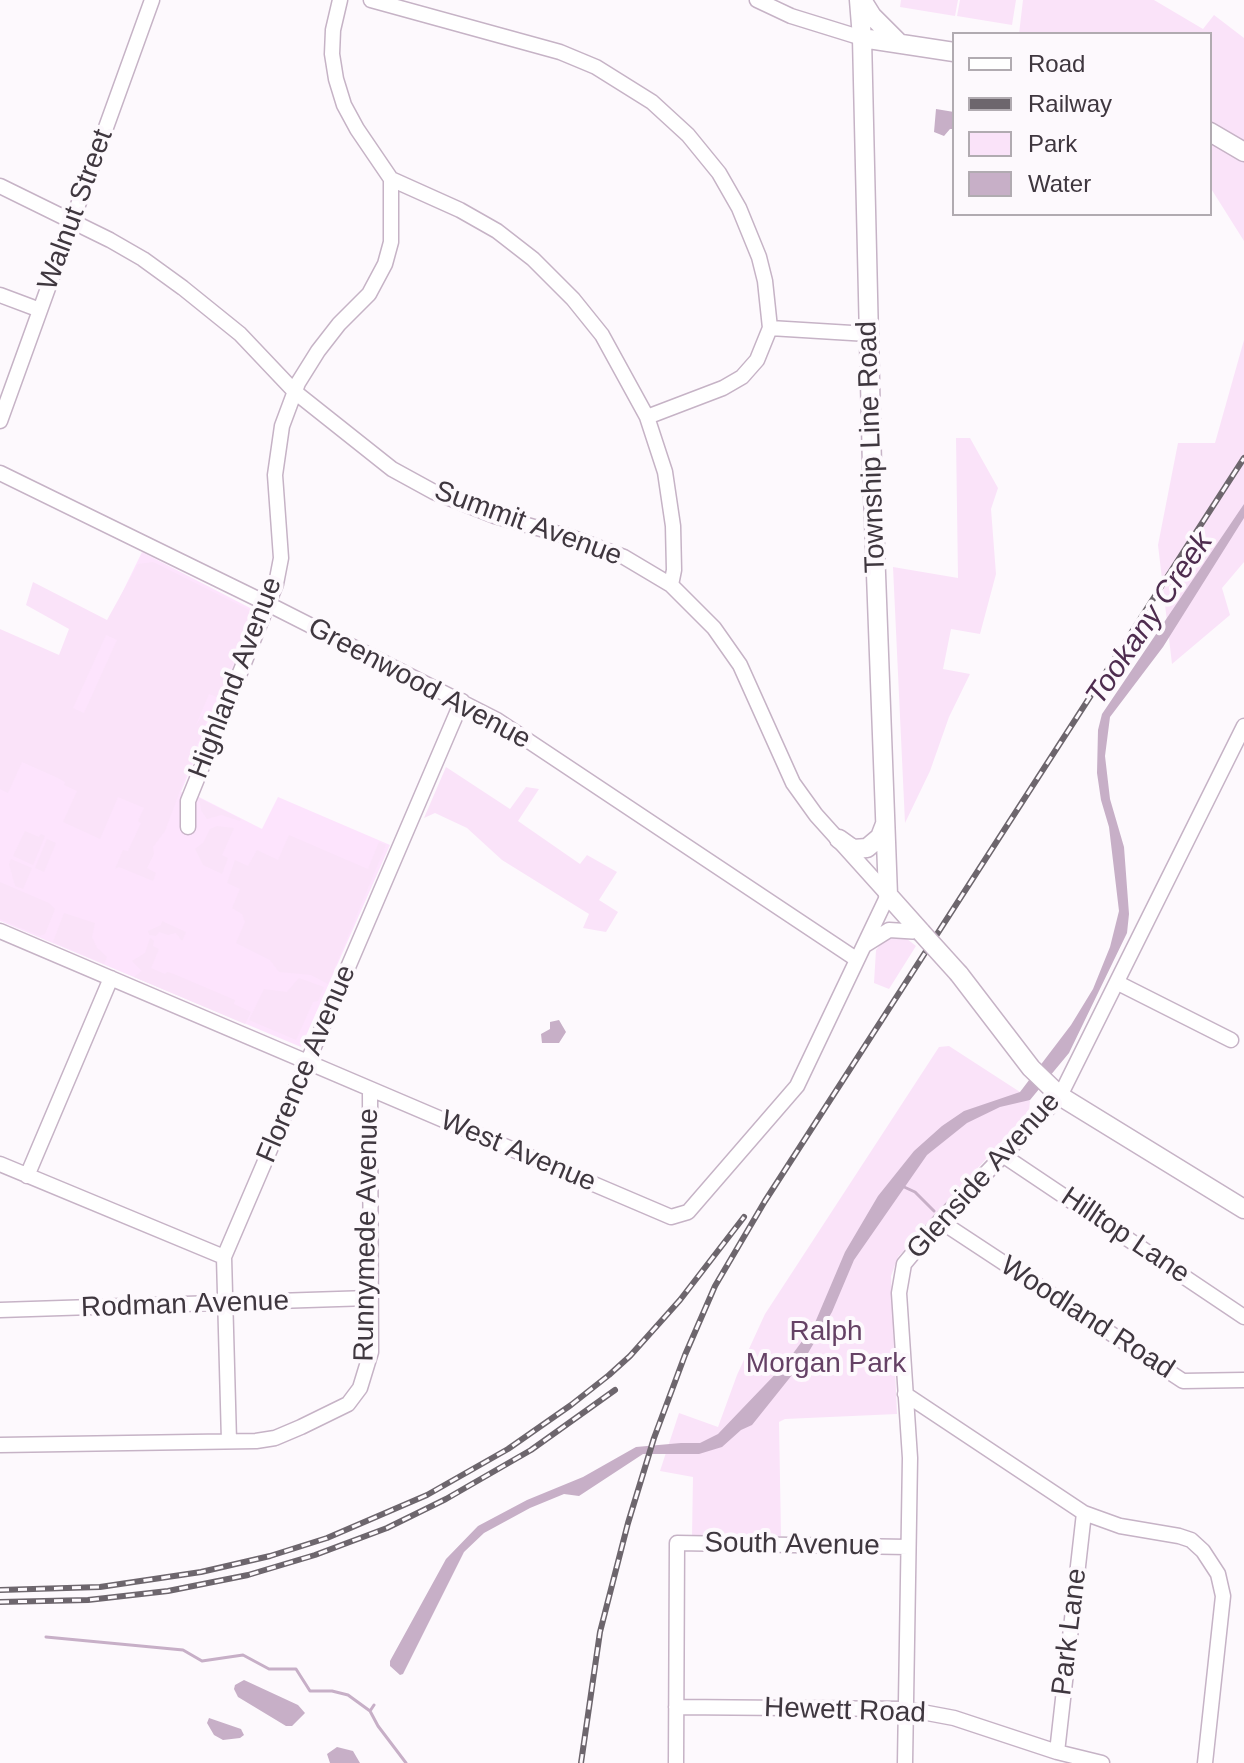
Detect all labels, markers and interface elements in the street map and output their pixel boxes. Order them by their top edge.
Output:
legend [952,32,1212,216]
text: Road [1028,50,1085,77]
text: Railway [1028,90,1112,117]
street label: Walnut Street [31,125,121,295]
text: Park [1028,130,1077,157]
text: Water [1028,170,1091,197]
street label: Township Line Road [851,320,893,574]
street label: Summit Avenue [430,475,626,573]
water label: Tookany Creek [1079,526,1221,712]
street label: Highland Avenue [182,573,290,783]
street label: Greenwood Avenue [302,611,536,757]
street label: Florence Avenue [250,960,364,1168]
street label: Glenside Avenue [900,1086,1068,1266]
street label: West Avenue [435,1104,601,1200]
street label: Runnymede Avenue [348,1108,386,1362]
street label: Hilltop Lane [1054,1181,1196,1291]
street label: Woodland Road [994,1249,1180,1387]
street label: Rodman Avenue [80,1285,290,1325]
park label: Ralph Morgan Park [746,1315,906,1381]
street label: South Avenue [704,1527,880,1563]
street label: Park Lane [1046,1567,1094,1697]
street label: Hewett Road [764,1691,926,1731]

